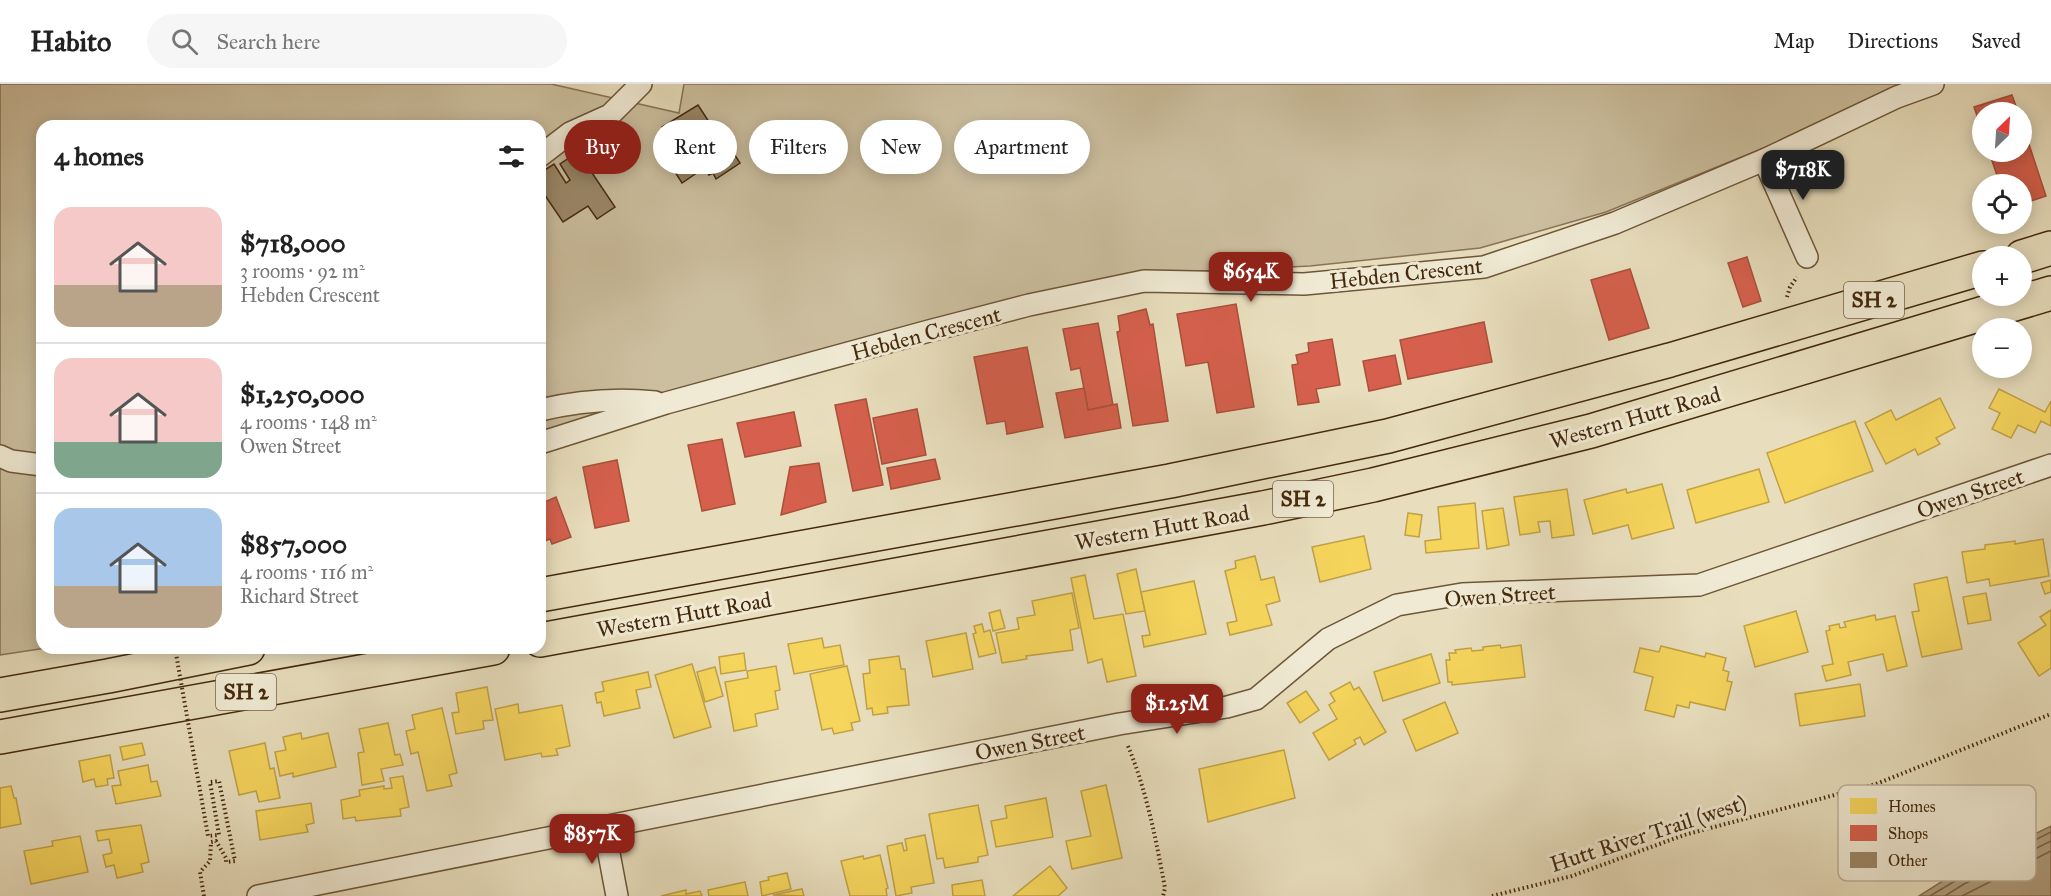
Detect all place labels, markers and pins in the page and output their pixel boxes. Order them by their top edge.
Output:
pin: $718K [1761,150,1845,201]
pin: $654K [1209,252,1293,303]
pin: $1.25M [1128,684,1226,735]
pin: $857K [550,814,634,865]

